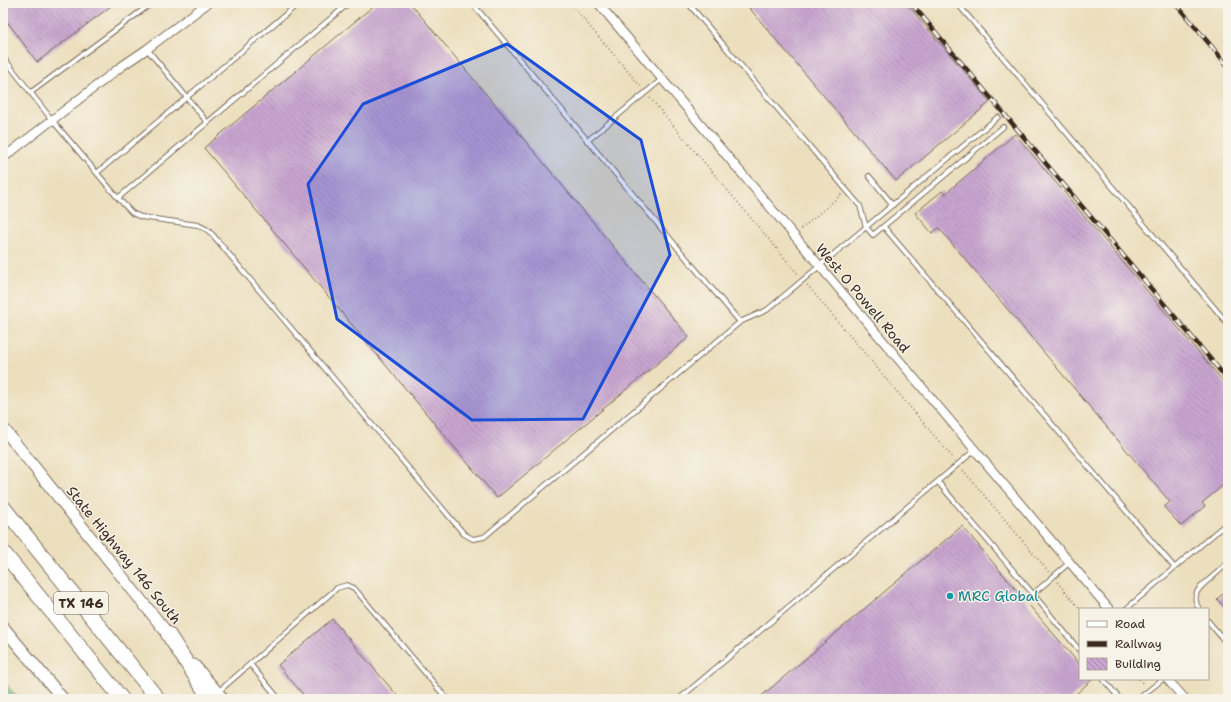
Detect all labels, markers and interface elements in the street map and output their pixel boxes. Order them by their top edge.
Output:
street label: West O Powell Road [812,240,914,356]
street label: State Highway 146 South [63,482,185,628]
place label: MRC Global [958,587,1039,605]
marker: MRC Global [945,591,955,601]
road number: TX 146 [54,592,108,614]
legend [1079,608,1209,680]
text: Road [1115,616,1146,632]
text: Railway [1115,636,1162,652]
text: Building [1115,656,1161,672]

